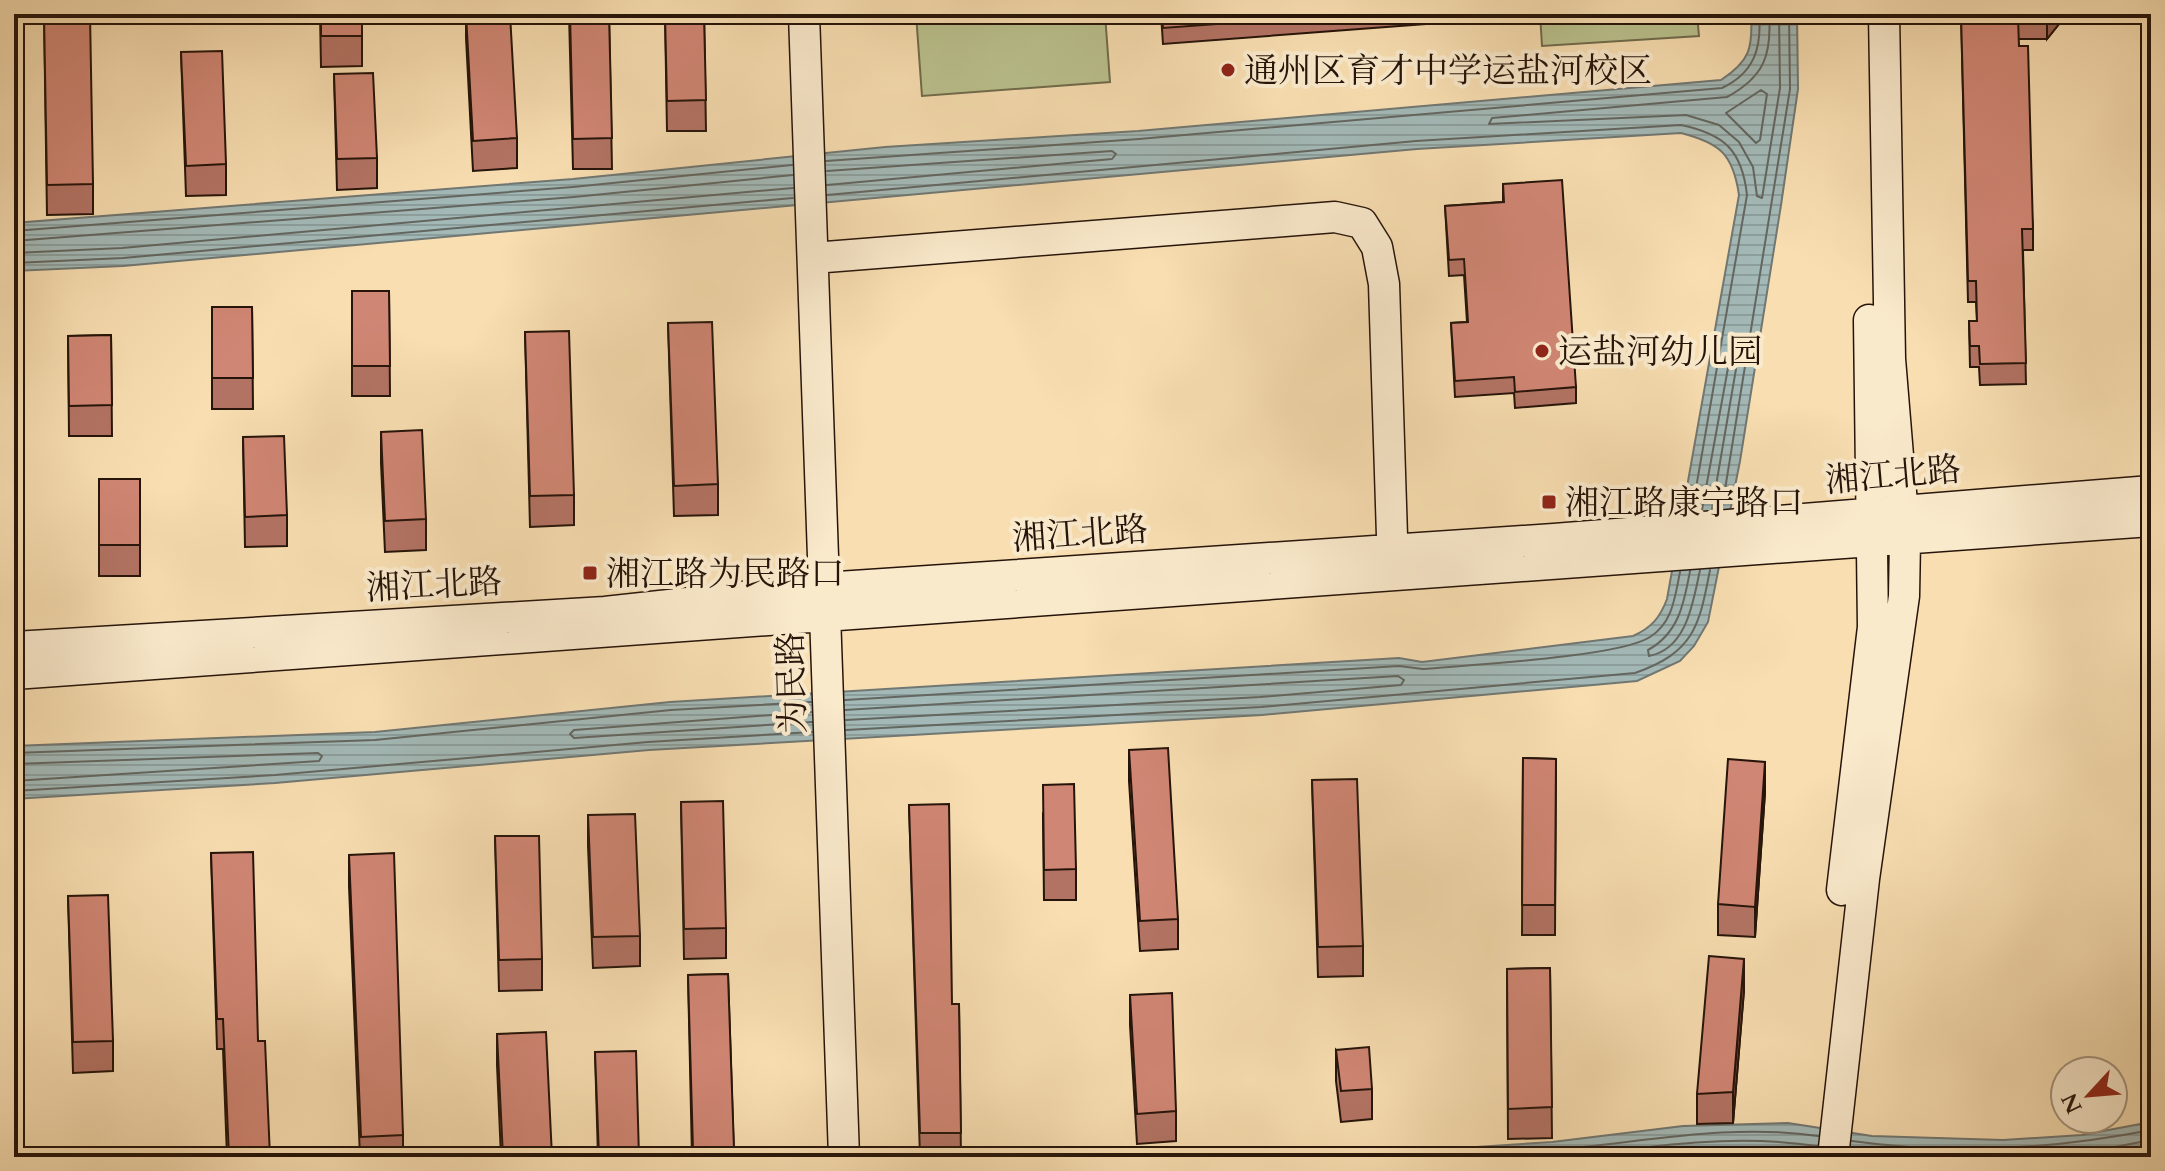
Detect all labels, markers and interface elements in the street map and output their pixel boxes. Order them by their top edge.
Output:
place label: 通州区育才中学运盐河校区 [1244,48,1652,94]
marker: 通州区育才中学运盐河校区 [1219,61,1237,79]
place label: 运盐河幼儿园 [1558,329,1762,375]
marker: 运盐河幼儿园 [1533,342,1551,360]
street label: 湘江北路 [1823,446,1963,504]
place label: 湘江路康宁路口 [1565,480,1803,526]
marker: 湘江路康宁路口 [1540,493,1558,511]
street label: 湘江北路 [1011,506,1150,562]
place label: 湘江路为民路口 [606,551,844,597]
street label: 湘江北路 [365,558,503,612]
marker: 湘江路为民路口 [581,564,599,582]
street label: 为民路 [767,631,817,735]
north arrow [2049,1055,2129,1135]
text: N [2054,1088,2090,1118]

